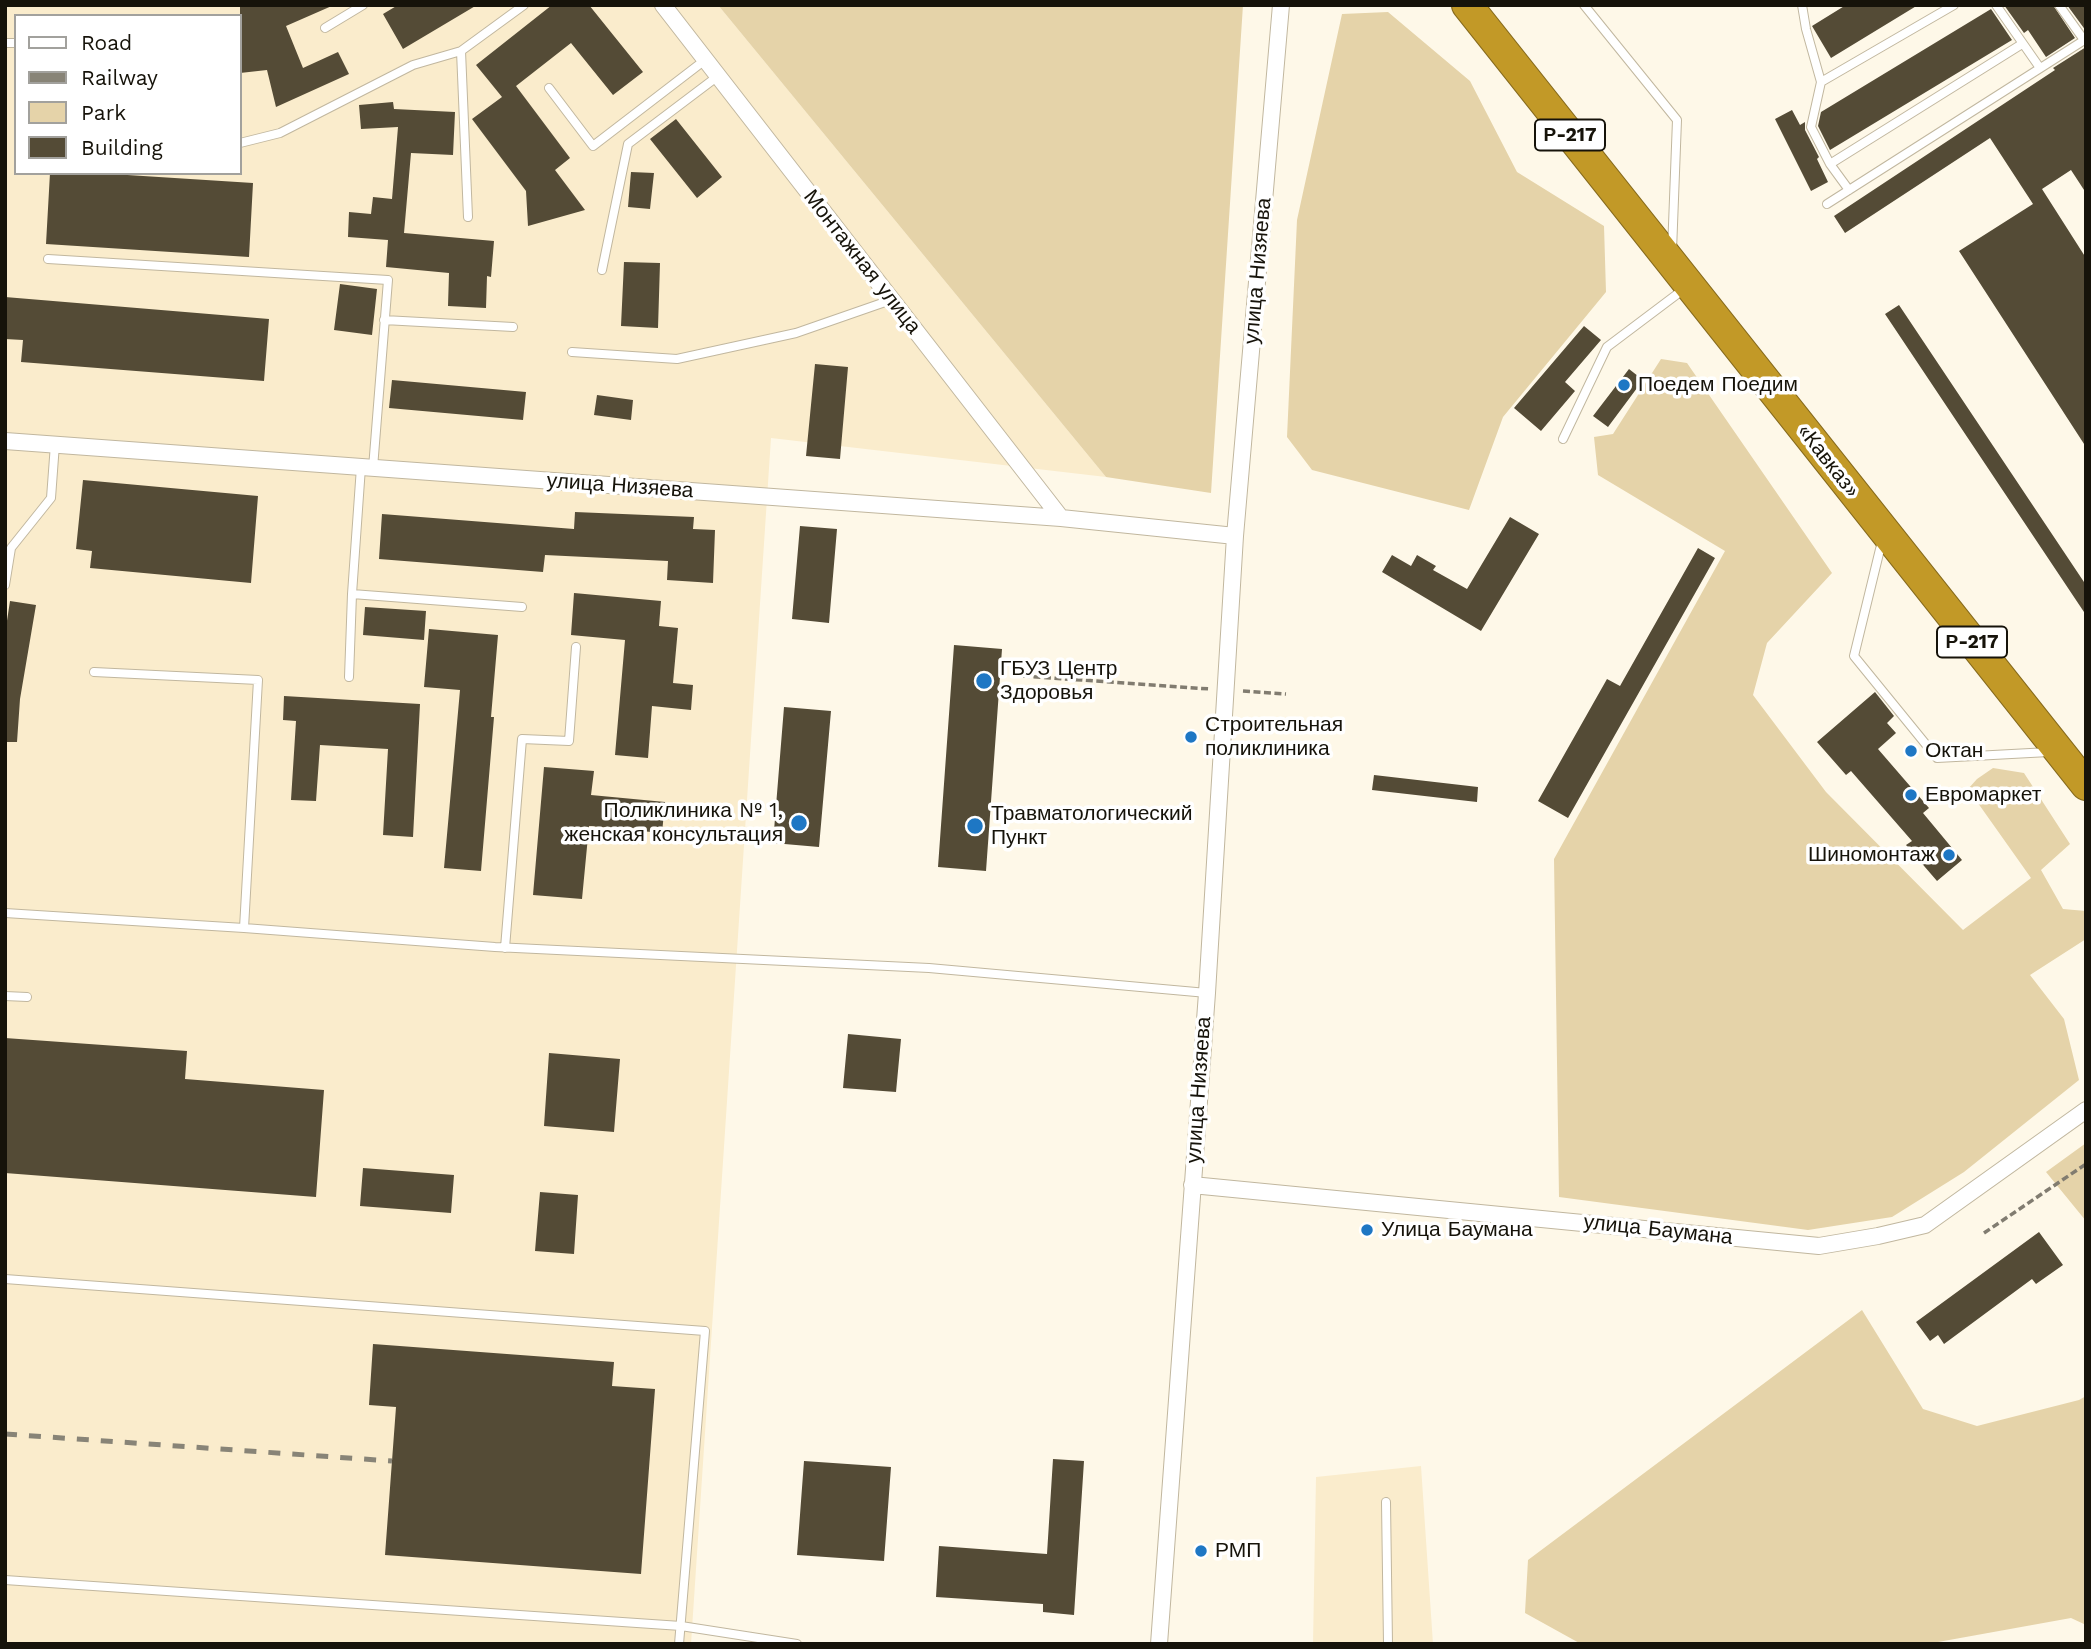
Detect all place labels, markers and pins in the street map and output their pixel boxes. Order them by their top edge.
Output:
place label: Поедем Поедим [1638,372,1798,398]
marker: Поедем Поедим [1616,377,1632,393]
place label: ГБУЗ Центр Здоровья [1000,656,1118,706]
marker: ГБУЗ Центр Здоровья [974,671,994,691]
place label: Строительная поликлиника [1205,712,1343,762]
marker: Строительная поликлиника [1183,729,1199,745]
place label: Октан [1925,738,1983,764]
marker: Октан [1903,743,1919,759]
place label: Евромаркет [1925,782,2041,808]
marker: Евромаркет [1903,787,1919,803]
place label: Поликлиника № 1, женская консультация [564,798,783,848]
place label: Травматологический Пункт [991,801,1193,851]
marker: Поликлиника № 1, женская консультация [789,813,809,833]
marker: Травматологический Пункт [965,816,985,836]
place label: Шиномонтаж [1808,842,1935,868]
marker: Шиномонтаж [1941,847,1957,863]
place label: Улица Баумана [1381,1217,1533,1243]
marker: Улица Баумана [1359,1222,1375,1238]
place label: РМП [1215,1538,1261,1564]
marker: РМП [1193,1543,1209,1559]

